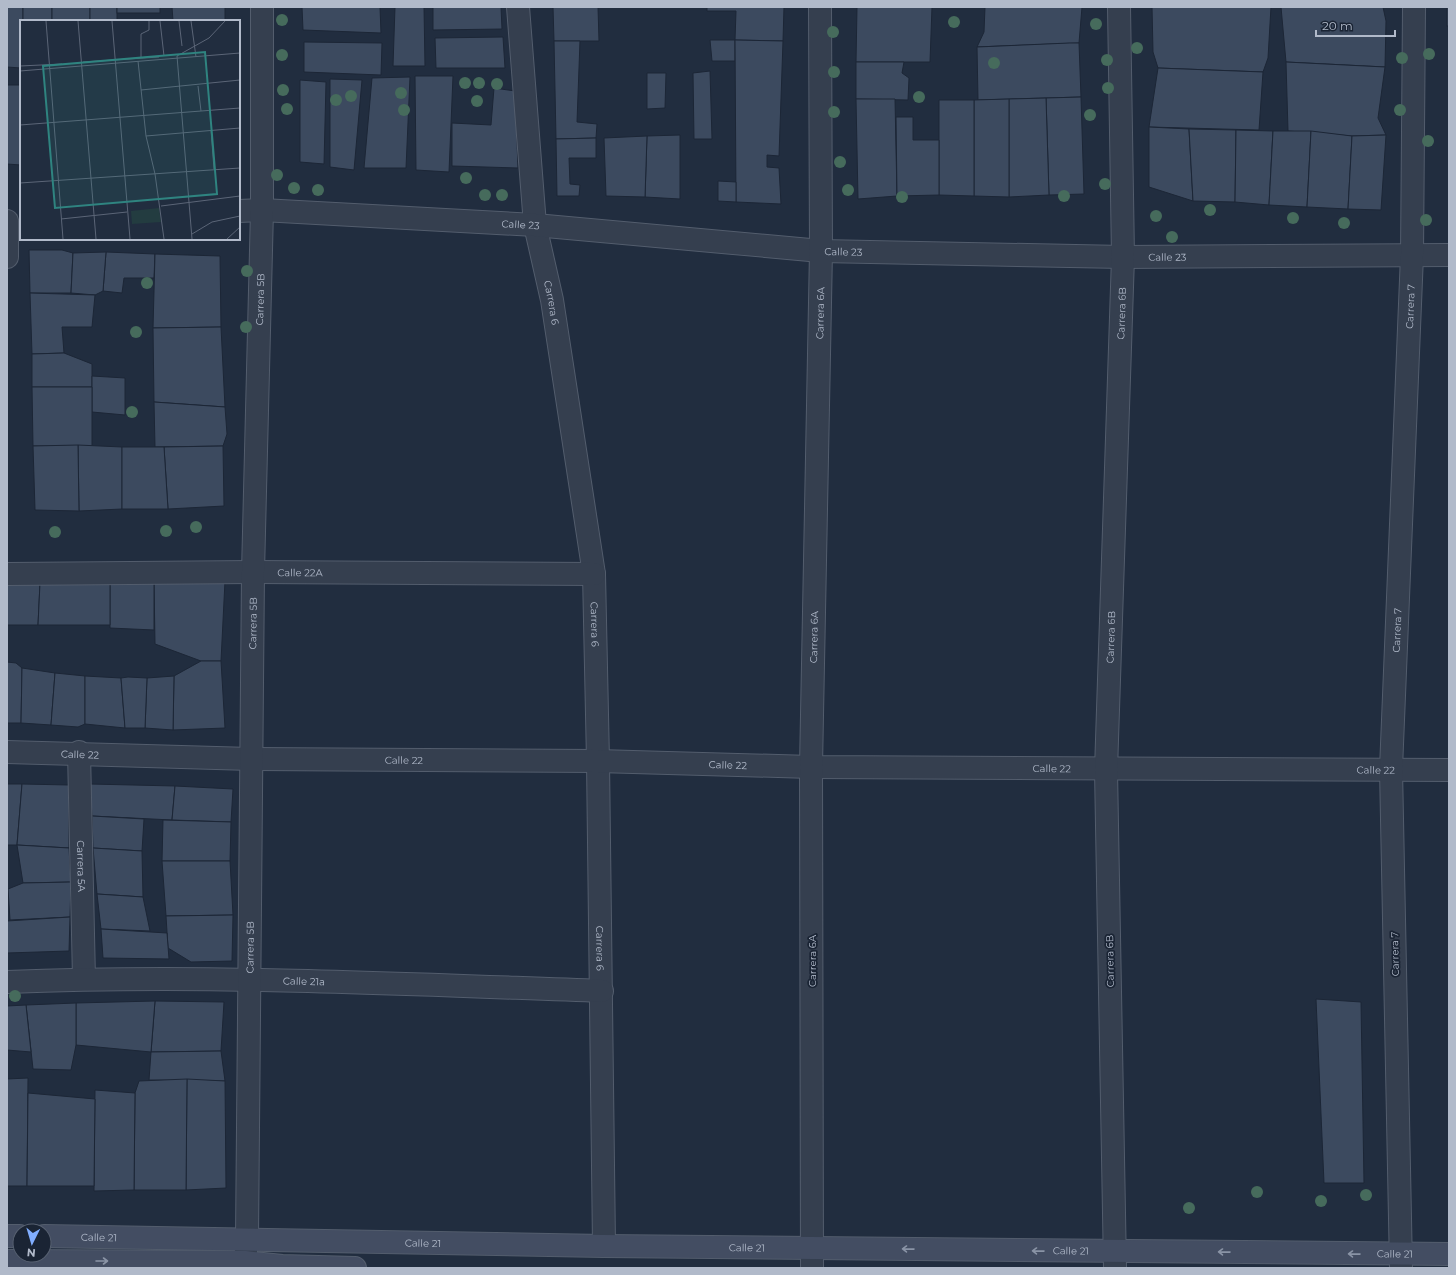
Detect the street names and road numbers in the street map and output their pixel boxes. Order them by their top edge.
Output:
street label: Calle 23 [501,217,541,232]
street label: Calle 23 [824,245,863,258]
street label: Calle 23 [1148,250,1187,263]
street label: Carrera 5B [253,273,267,326]
street label: Carrera 6 [541,279,562,326]
street label: Carrera 7 [1402,284,1417,329]
street label: Carrera 6A [813,286,827,339]
street label: Carrera 6B [1114,287,1129,340]
street label: Calle 22A [277,566,324,579]
street label: Carrera 5B [246,597,259,649]
street label: Carrera 6 [588,602,602,647]
street label: Carrera 7 [1389,607,1404,653]
street label: Carrera 6A [807,610,821,663]
street label: Carrera 6B [1103,611,1118,664]
street label: Calle 22 [61,747,100,761]
street label: Calle 22 [385,753,423,766]
street label: Calle 22 [708,758,748,772]
street label: Calle 22 [1033,762,1071,775]
street label: Calle 22 [1357,763,1395,776]
street label: Carrera 5A [74,840,89,893]
street label: Carrera 5B [243,921,256,973]
street label: Carrera 6 [594,926,607,971]
street label: Carrera 7 [1388,931,1402,977]
street label: Carrera 6A [806,934,819,987]
street label: Carrera 6B [1103,935,1117,987]
street label: Calle 21a [283,974,325,988]
street label: Calle 21 [81,1230,117,1244]
street label: Calle 21 [405,1236,441,1250]
street label: Calle 21 [729,1241,765,1254]
street label: Calle 21 [1053,1244,1089,1257]
street label: Calle 21 [1377,1247,1413,1260]

